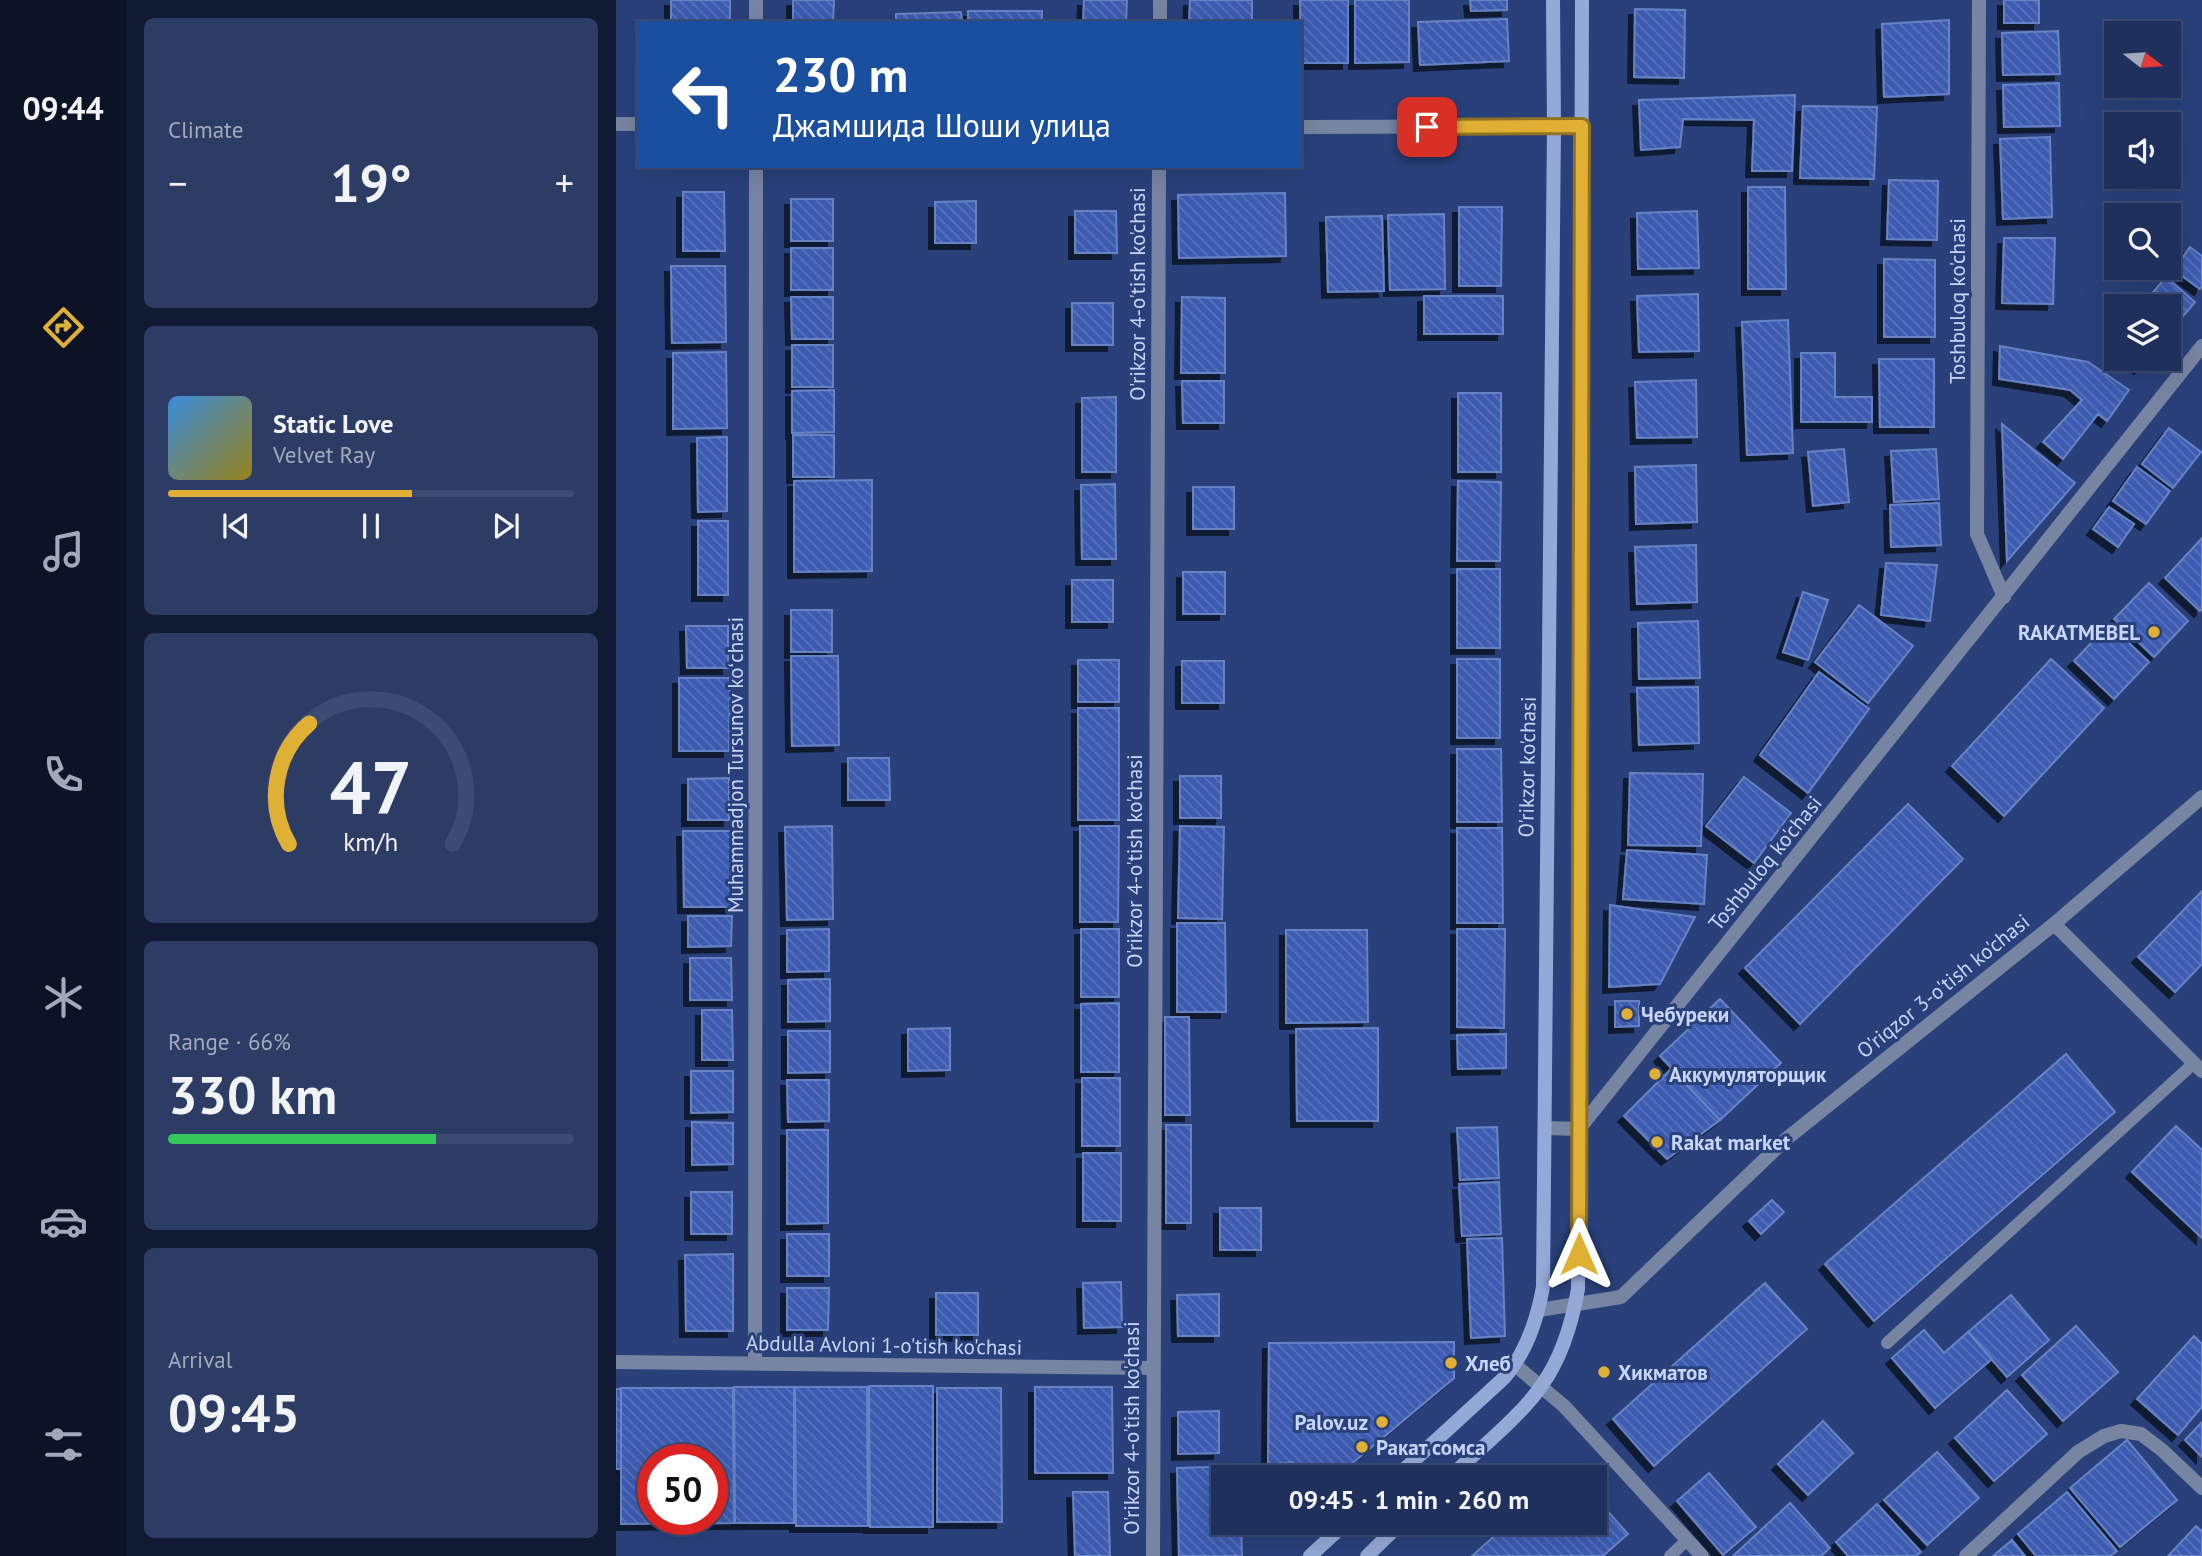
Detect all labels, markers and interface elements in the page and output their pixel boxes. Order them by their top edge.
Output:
north arrow [2104,21,2180,98]
map controls [2104,21,2181,371]
text: 230 m [773,42,908,106]
icon: left [658,49,749,140]
text: 09:44 [22,87,104,129]
pin [1397,97,1457,157]
text: Джамшида Шоши улица [773,104,1111,146]
icon: arrive [1408,108,1446,146]
button: sound [2104,112,2181,189]
text: Climate [168,115,243,144]
text: 19° [330,149,412,216]
text: − [168,158,187,207]
text: + [555,158,574,207]
street label: O'rikzor 4-o'tish ko'chasi [1124,187,1151,401]
button: search [2104,203,2181,280]
street label: Toshbuloq ko'chasi [1944,218,1971,384]
button: layers [2104,294,2181,371]
icon: directions [39,303,88,352]
text: Static Love [273,407,394,440]
text: Velvet Ray [273,440,375,469]
icon: previous [217,507,255,545]
icon: pause [352,507,390,545]
icon: next [487,507,525,545]
icon: music [39,527,88,576]
street label: Muhammadjon Tursunov koʻchasi [722,617,749,913]
place label: RAKATMEBEL [2018,619,2140,646]
marker: RAKATMEBEL [2146,624,2162,640]
street label: O'rikzor ko'chasi [1512,696,1542,838]
text: 47 [330,740,412,834]
icon: phone [39,750,88,799]
street label: O'rikzor 4-o'tish ko'chasi [1121,754,1148,968]
street label: Toshbuloq ko'chasi [1702,790,1828,936]
text: km/h [344,826,398,858]
street label: O'riqzor 3-o'tish ko'chasi [1851,908,2035,1064]
icon: climate [39,973,88,1022]
place label: Чебуреки [1641,1001,1729,1028]
marker: Чебуреки [1619,1006,1635,1022]
text: Range · 66% [168,1027,291,1056]
text: 330 km [168,1061,337,1128]
place label: Аккумуляторщик [1669,1061,1827,1088]
marker: Аккумуляторщик [1647,1066,1663,1082]
place label: Rakat market [1671,1129,1791,1156]
marker: Rakat market [1649,1134,1665,1150]
icon: car [39,1197,88,1246]
position arrow [1542,1217,1616,1291]
street label: O'rikzor 4-o'tish ko'chasi [1118,1321,1145,1535]
street label: Abdulla Avloni 1-o'tish ko'chasi [746,1329,1022,1361]
text: Arrival [168,1345,232,1374]
place label: Хлеб [1465,1350,1511,1377]
marker: Хлеб [1443,1355,1459,1371]
place label: Хикматов [1618,1359,1708,1386]
marker: Хикматов [1596,1364,1612,1380]
text: 09:45 [168,1379,300,1446]
place label: Palov.uz [1294,1409,1368,1436]
marker: Palov.uz [1374,1414,1390,1430]
icon: filters [39,1420,88,1469]
place label: Ракат сомса [1376,1434,1486,1461]
marker: Ракат сомса [1354,1439,1370,1455]
speed limit sign: 50 [637,1444,728,1535]
text: 09:45 · 1 min · 260 m [1289,1483,1529,1516]

